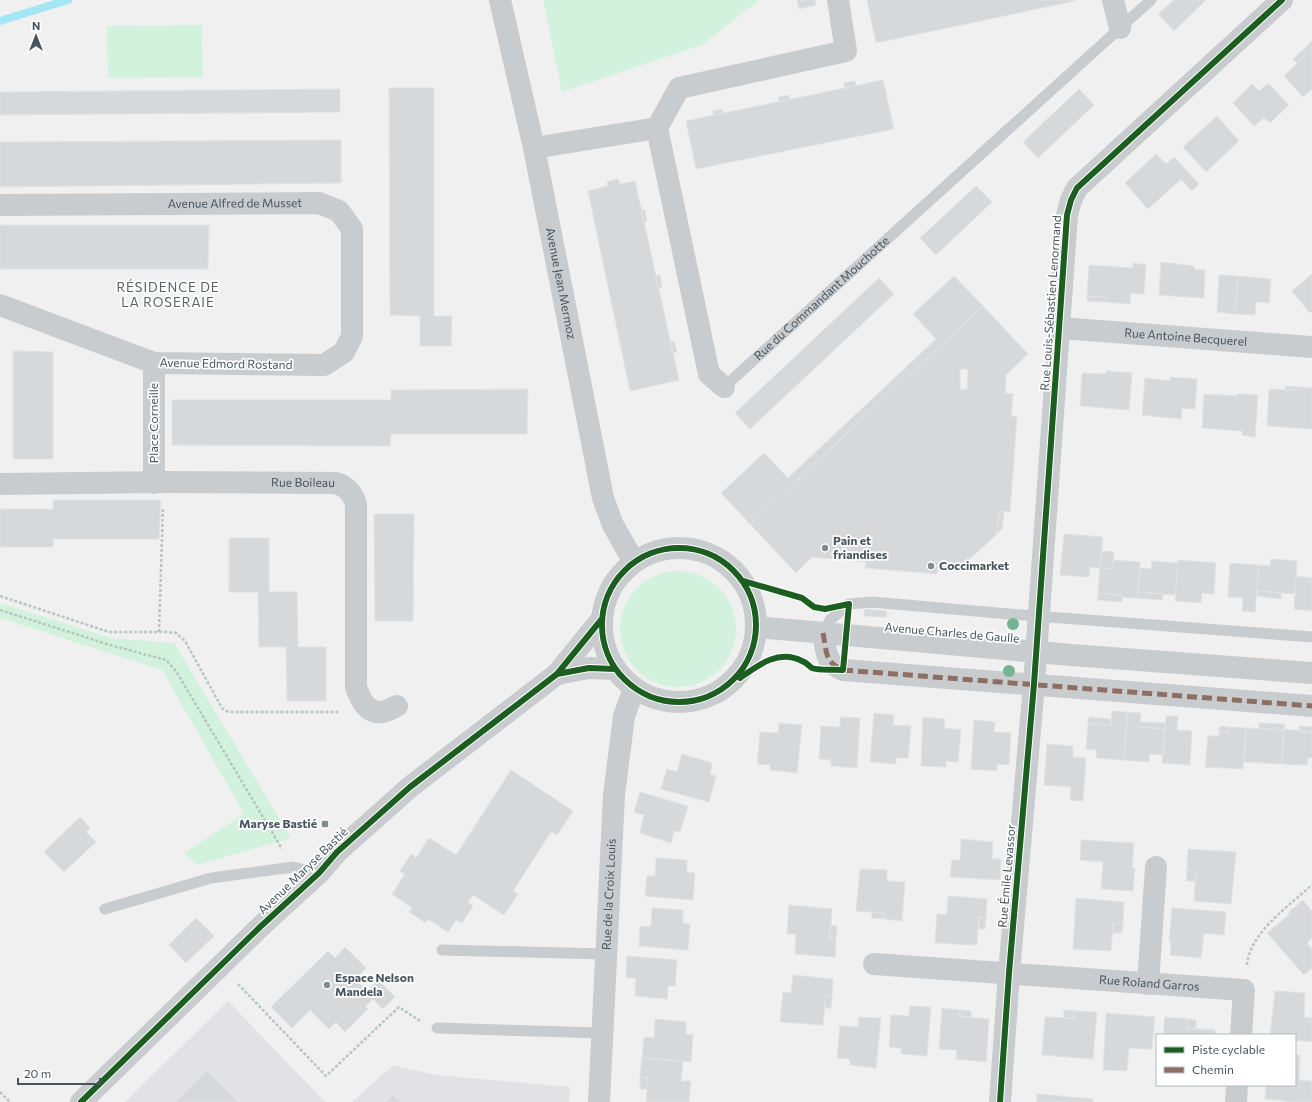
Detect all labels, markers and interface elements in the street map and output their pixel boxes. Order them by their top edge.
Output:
north arrow [16,16,56,56]
text: N [32,19,40,32]
street label: Avenue Alfred de Musset [168,195,302,210]
street label: Rue Louis-Sébastien Lenormand [1037,215,1063,391]
street label: Avenue Jean Mermoz [544,226,580,341]
street label: Rue du Commandant Mouchotte [751,233,892,362]
district label: RÉSIDENCE DE LA ROSERAIE [116,278,220,310]
street label: Rue Antoine Becquerel [1124,325,1248,348]
street label: Avenue Edmord Rostand [159,355,293,371]
street label: Place Corneille [146,383,160,463]
street label: Rue Boileau [271,475,335,489]
place label: Pain et friandises [833,533,888,561]
marker: Pain et friandises [820,543,830,553]
place label: Coccimarket [939,558,1009,572]
marker: Coccimarket [926,561,936,571]
street label: Avenue Charles de Gaulle [884,619,1020,645]
place label: Maryse Bastié [239,816,317,830]
marker: Maryse Bastié [320,819,330,829]
street label: Rue Émile Levassor [995,823,1018,928]
street label: Avenue Maryse Bastié [255,824,350,917]
street label: Rue de la Croix Louis [598,838,618,950]
place label: Espace Nelson Mandela [335,970,414,998]
street label: Rue Roland Garros [1099,972,1200,993]
marker: Espace Nelson Mandela [322,980,332,990]
legend [1156,1034,1296,1086]
text: Piste cyclable [1192,1042,1265,1056]
scale bar [18,1060,100,1086]
text: Chemin [1192,1062,1234,1076]
text: 20 m [24,1066,51,1080]

